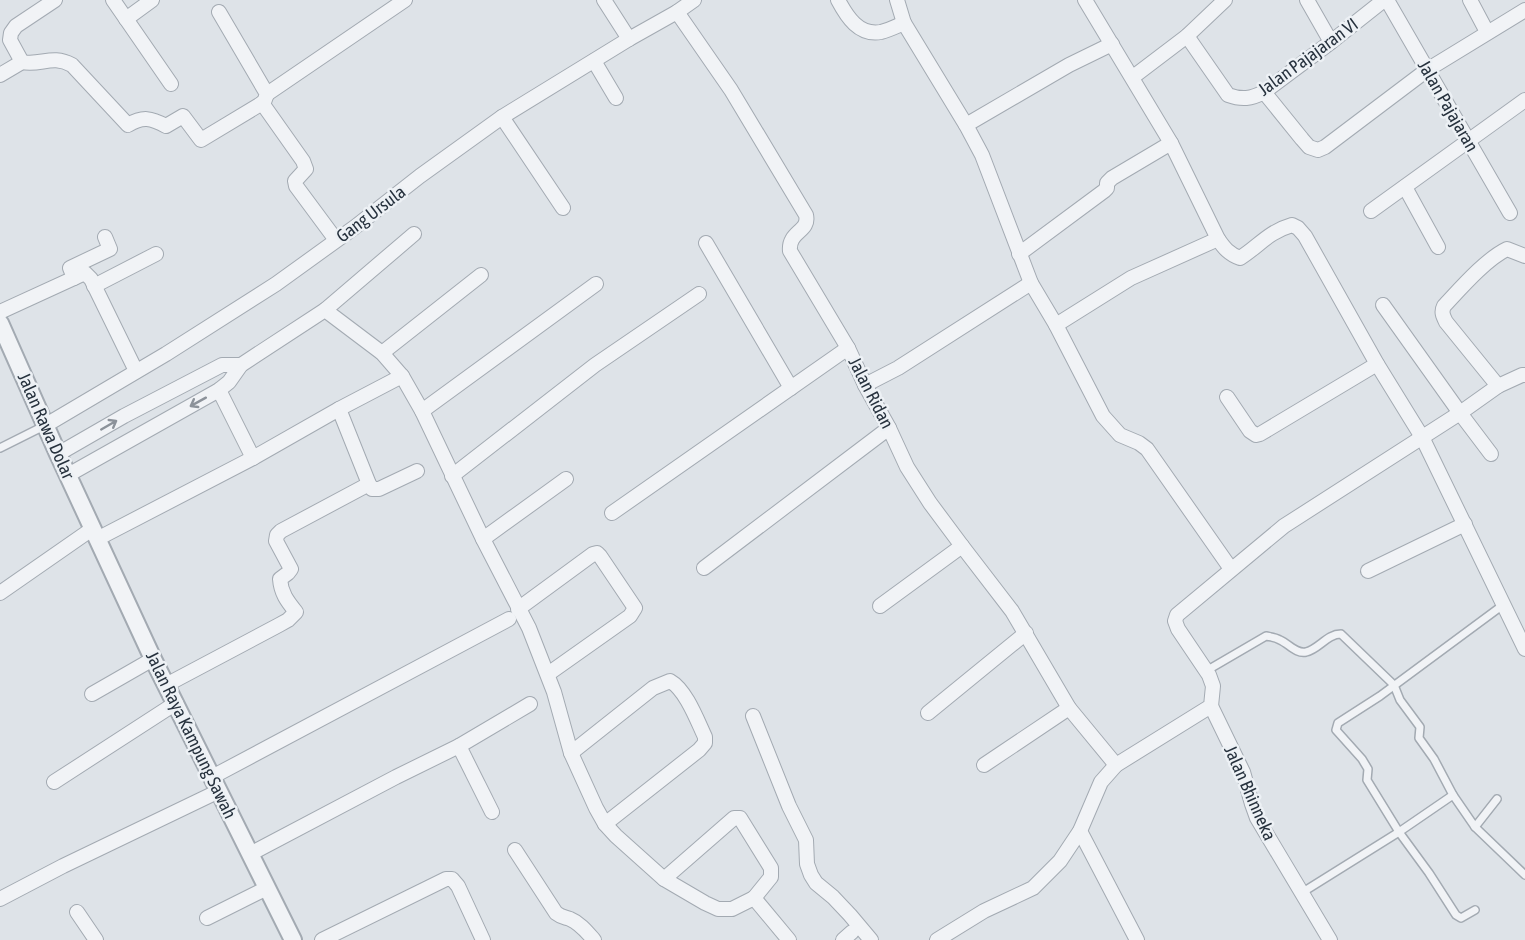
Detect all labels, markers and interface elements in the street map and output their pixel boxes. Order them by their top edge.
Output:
street label: Jalan Pajajaran VI [1254,13,1362,100]
street label: Jalan Pajajaran [1414,56,1483,155]
street label: Gang Ursula [332,181,409,246]
street label: Jalan Ridan [845,354,898,432]
street label: Jalan Rawa Dolar [14,369,80,483]
one-way arrow [190,396,207,408]
one-way arrow [100,419,117,431]
street label: Jalan Raya Kampung Sawah [142,648,241,822]
street label: Jalan Bhinneka [1220,742,1281,844]

